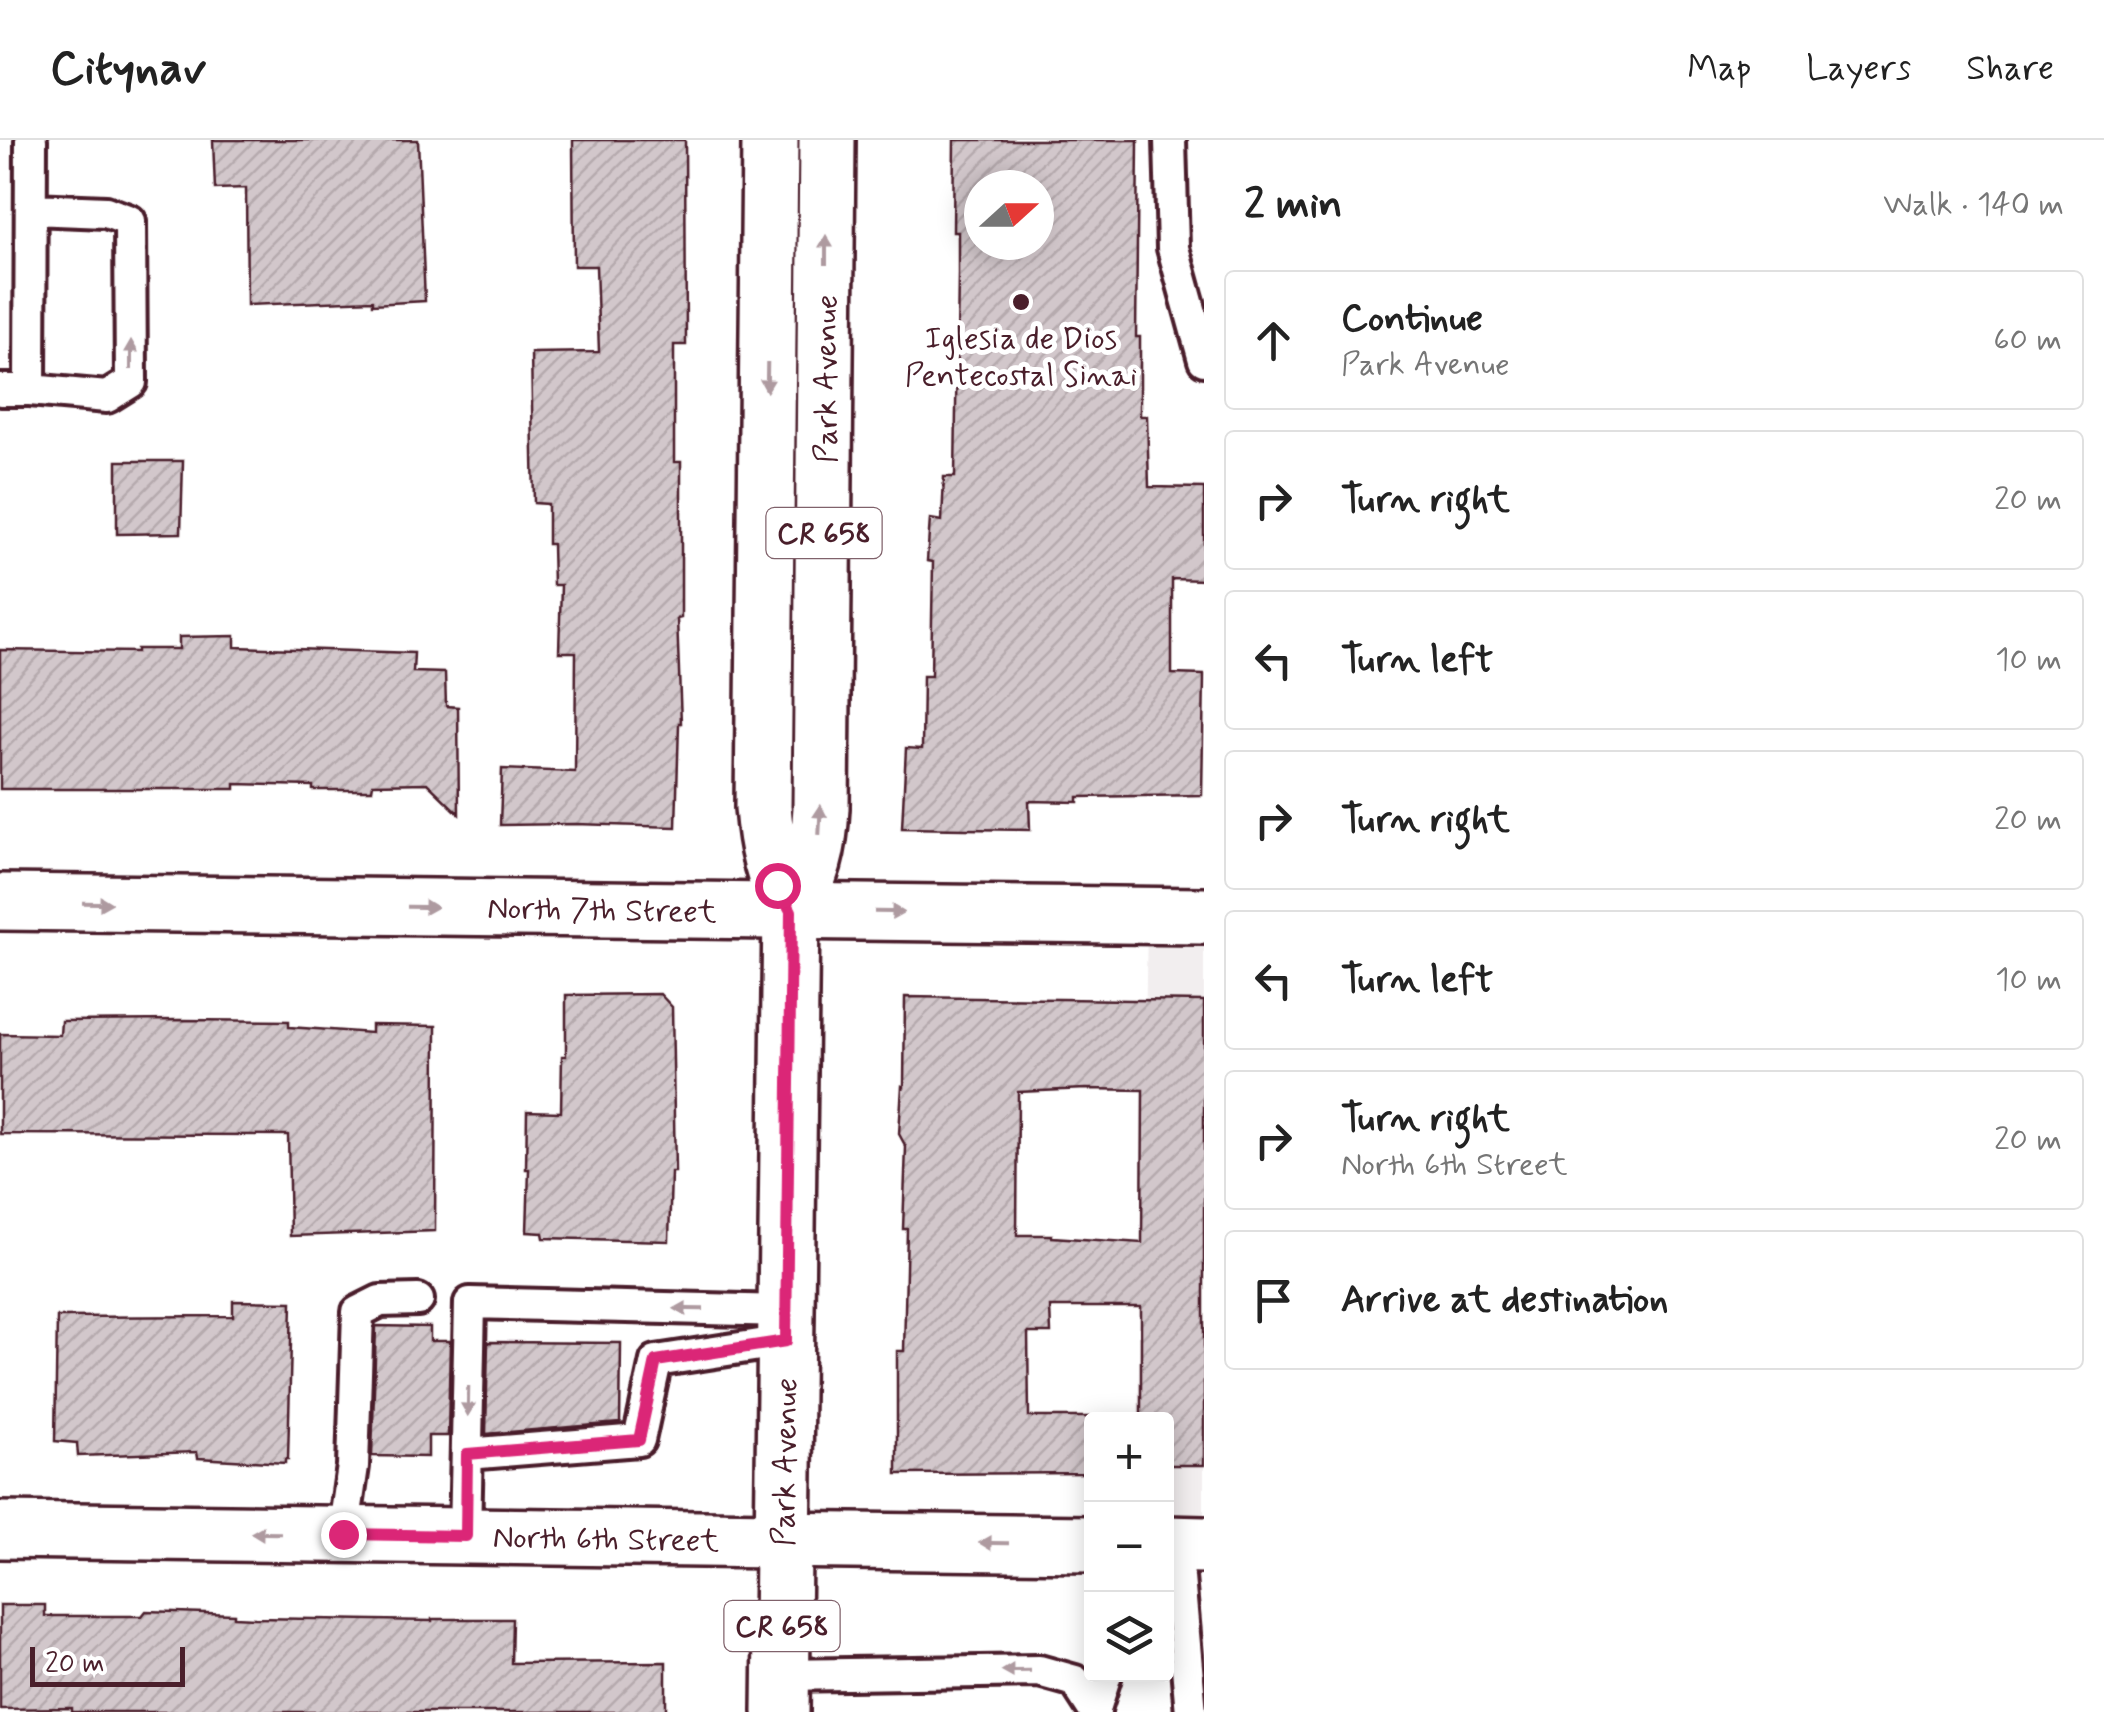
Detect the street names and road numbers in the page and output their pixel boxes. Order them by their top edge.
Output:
street label: Park Avenue [806,295,848,463]
road number: CR 658 [766,508,882,558]
street label: North 7th Street [487,888,717,934]
street label: Park Avenue [764,1377,808,1547]
street label: North 6th Street [492,1517,720,1563]
road number: CR 658 [724,1601,840,1651]

